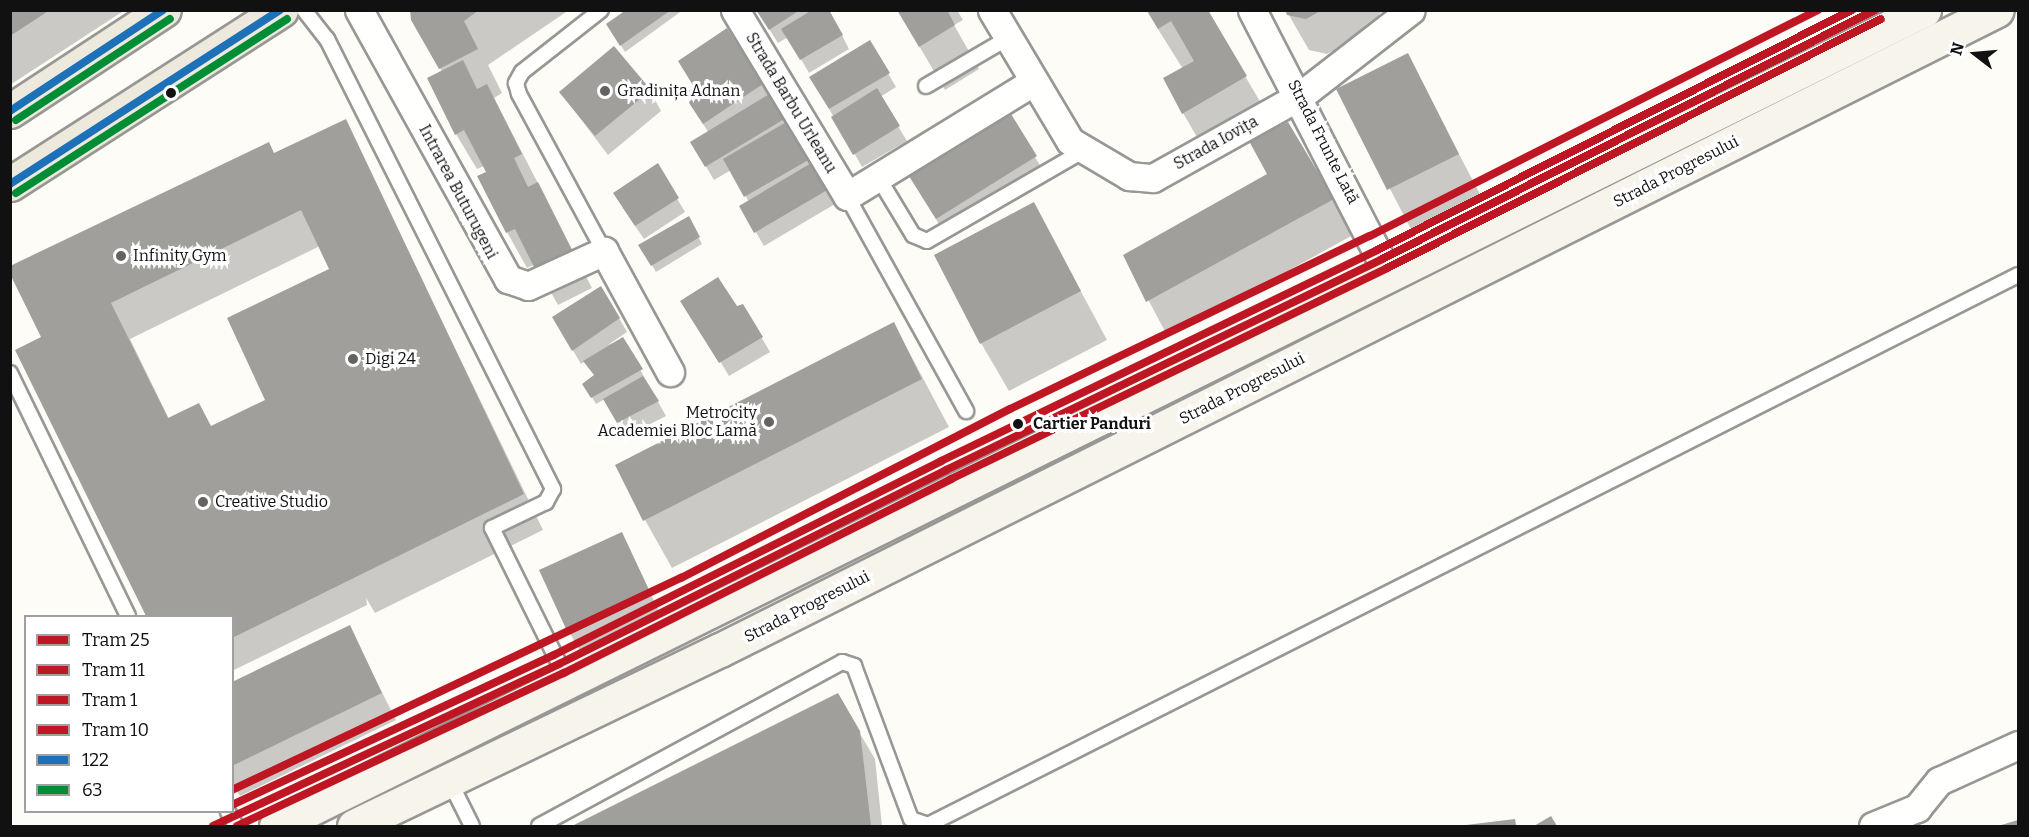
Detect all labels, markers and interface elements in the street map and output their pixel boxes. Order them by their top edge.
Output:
north arrow [1945,24,2005,84]
street label: Strada Barbu Urleanu [741,29,841,177]
text: N [1946,40,1968,57]
street label: Strada Frunte Lată [1283,77,1363,207]
place label: Gradinița Adnan [617,81,740,101]
marker: Gradinița Adnan [598,84,612,98]
unlabelled marker [165,87,177,99]
street label: Strada Iovița [1170,112,1262,174]
street label: Intrarea Buturugeni [414,122,502,262]
street label: Strada Progresului [1610,132,1742,212]
place label: Infinity Gym [133,246,227,266]
marker: Infinity Gym [114,249,128,263]
place label: Digi 24 [365,349,416,369]
street label: Strada Progresului [1176,349,1308,429]
marker: Digi 24 [346,352,360,366]
place label: Metrocity Academiei Bloc Lamă [598,403,757,441]
marker: Cartier Panduri [1008,414,1028,434]
place label: Cartier Panduri [1033,414,1151,434]
marker: Metrocity Academiei Bloc Lamă [762,415,776,429]
place label: Creative Studio [215,492,328,512]
marker: Creative Studio [196,495,210,509]
street label: Strada Progresului [741,567,873,647]
legend [24,615,234,813]
text: Tram 25 [82,629,150,651]
text: Tram 11 [82,659,145,681]
text: Tram 1 [82,689,137,711]
text: Tram 10 [82,719,149,741]
text: 122 [82,749,109,771]
text: 63 [82,779,103,801]

